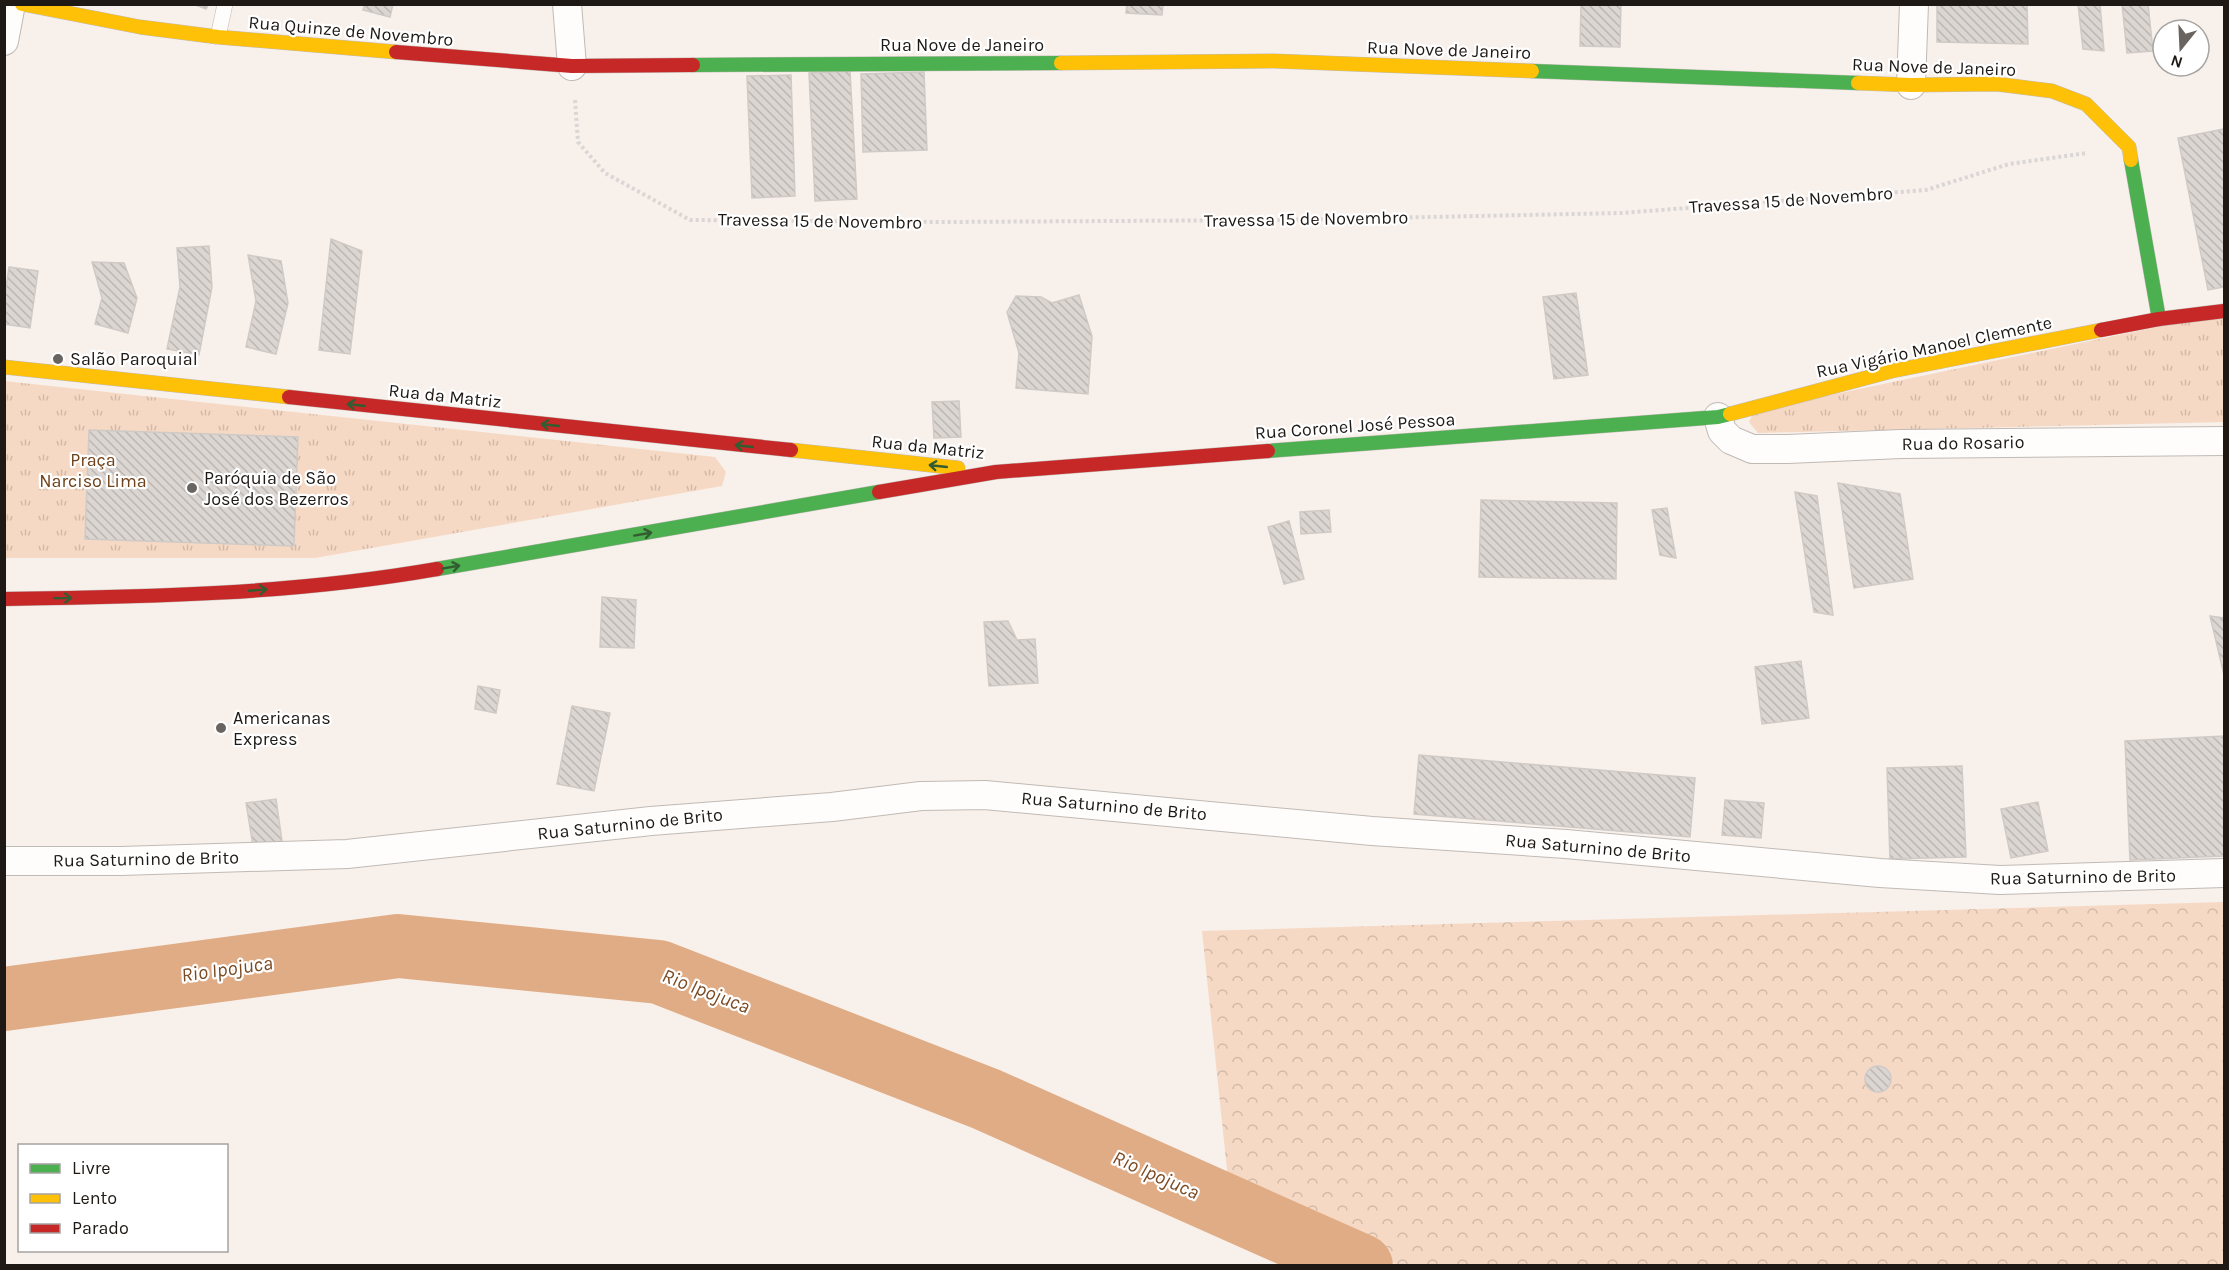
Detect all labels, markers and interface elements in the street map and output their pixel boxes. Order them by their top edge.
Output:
street label: Rua Quinze de Novembro [248,11,454,51]
north arrow [2151,18,2211,78]
street label: Rua Nove de Janeiro [880,34,1044,56]
street label: Rua Nove de Janeiro [1367,36,1531,64]
text: N [2168,51,2185,73]
street label: Rua Nove de Janeiro [1852,53,2016,81]
street label: Travessa 15 de Novembro [1688,182,1894,218]
street label: Travessa 15 de Novembro [1204,206,1408,232]
street label: Travessa 15 de Novembro [718,208,922,234]
street label: Rua Vigário Manoel Clemente [1814,311,2054,383]
place label: Salão Paroquial [70,348,198,370]
marker: Salão Paroquial [51,352,65,366]
street label: Rua da Matriz [388,379,502,413]
one-way arrow [346,399,366,410]
street label: Rua Coronel José Pessoa [1254,408,1456,444]
one-way arrow [540,419,560,430]
street label: Rua da Matriz [871,430,985,464]
street label: Rua do Rosario [1901,431,2025,455]
one-way arrow [734,440,754,451]
park label: Praça Narciso Lima [39,449,147,492]
one-way arrow [928,460,948,471]
place label: Paróquia de São José dos Bezerros [204,467,349,510]
marker: Paróquia de São José dos Bezerros [185,481,199,495]
one-way arrow [633,528,653,539]
one-way arrow [441,561,461,572]
one-way arrow [247,584,267,595]
one-way arrow [52,592,72,604]
place label: Americanas Express [233,707,331,750]
marker: Americanas Express [214,721,228,735]
street label: Rua Saturnino de Brito [1020,787,1208,825]
street label: Rua Saturnino de Brito [536,803,724,845]
street label: Rua Saturnino de Brito [1504,829,1692,867]
street label: Rua Saturnino de Brito [53,846,239,872]
street label: Rua Saturnino de Brito [1990,864,2176,890]
water label: Rio Ipojuca [180,951,274,987]
water label: Rio Ipojuca [659,964,753,1018]
legend [18,1144,228,1252]
water label: Rio Ipojuca [1109,1146,1203,1204]
text: Livre [72,1157,111,1179]
text: Lento [72,1187,117,1209]
text: Parado [72,1217,129,1239]

